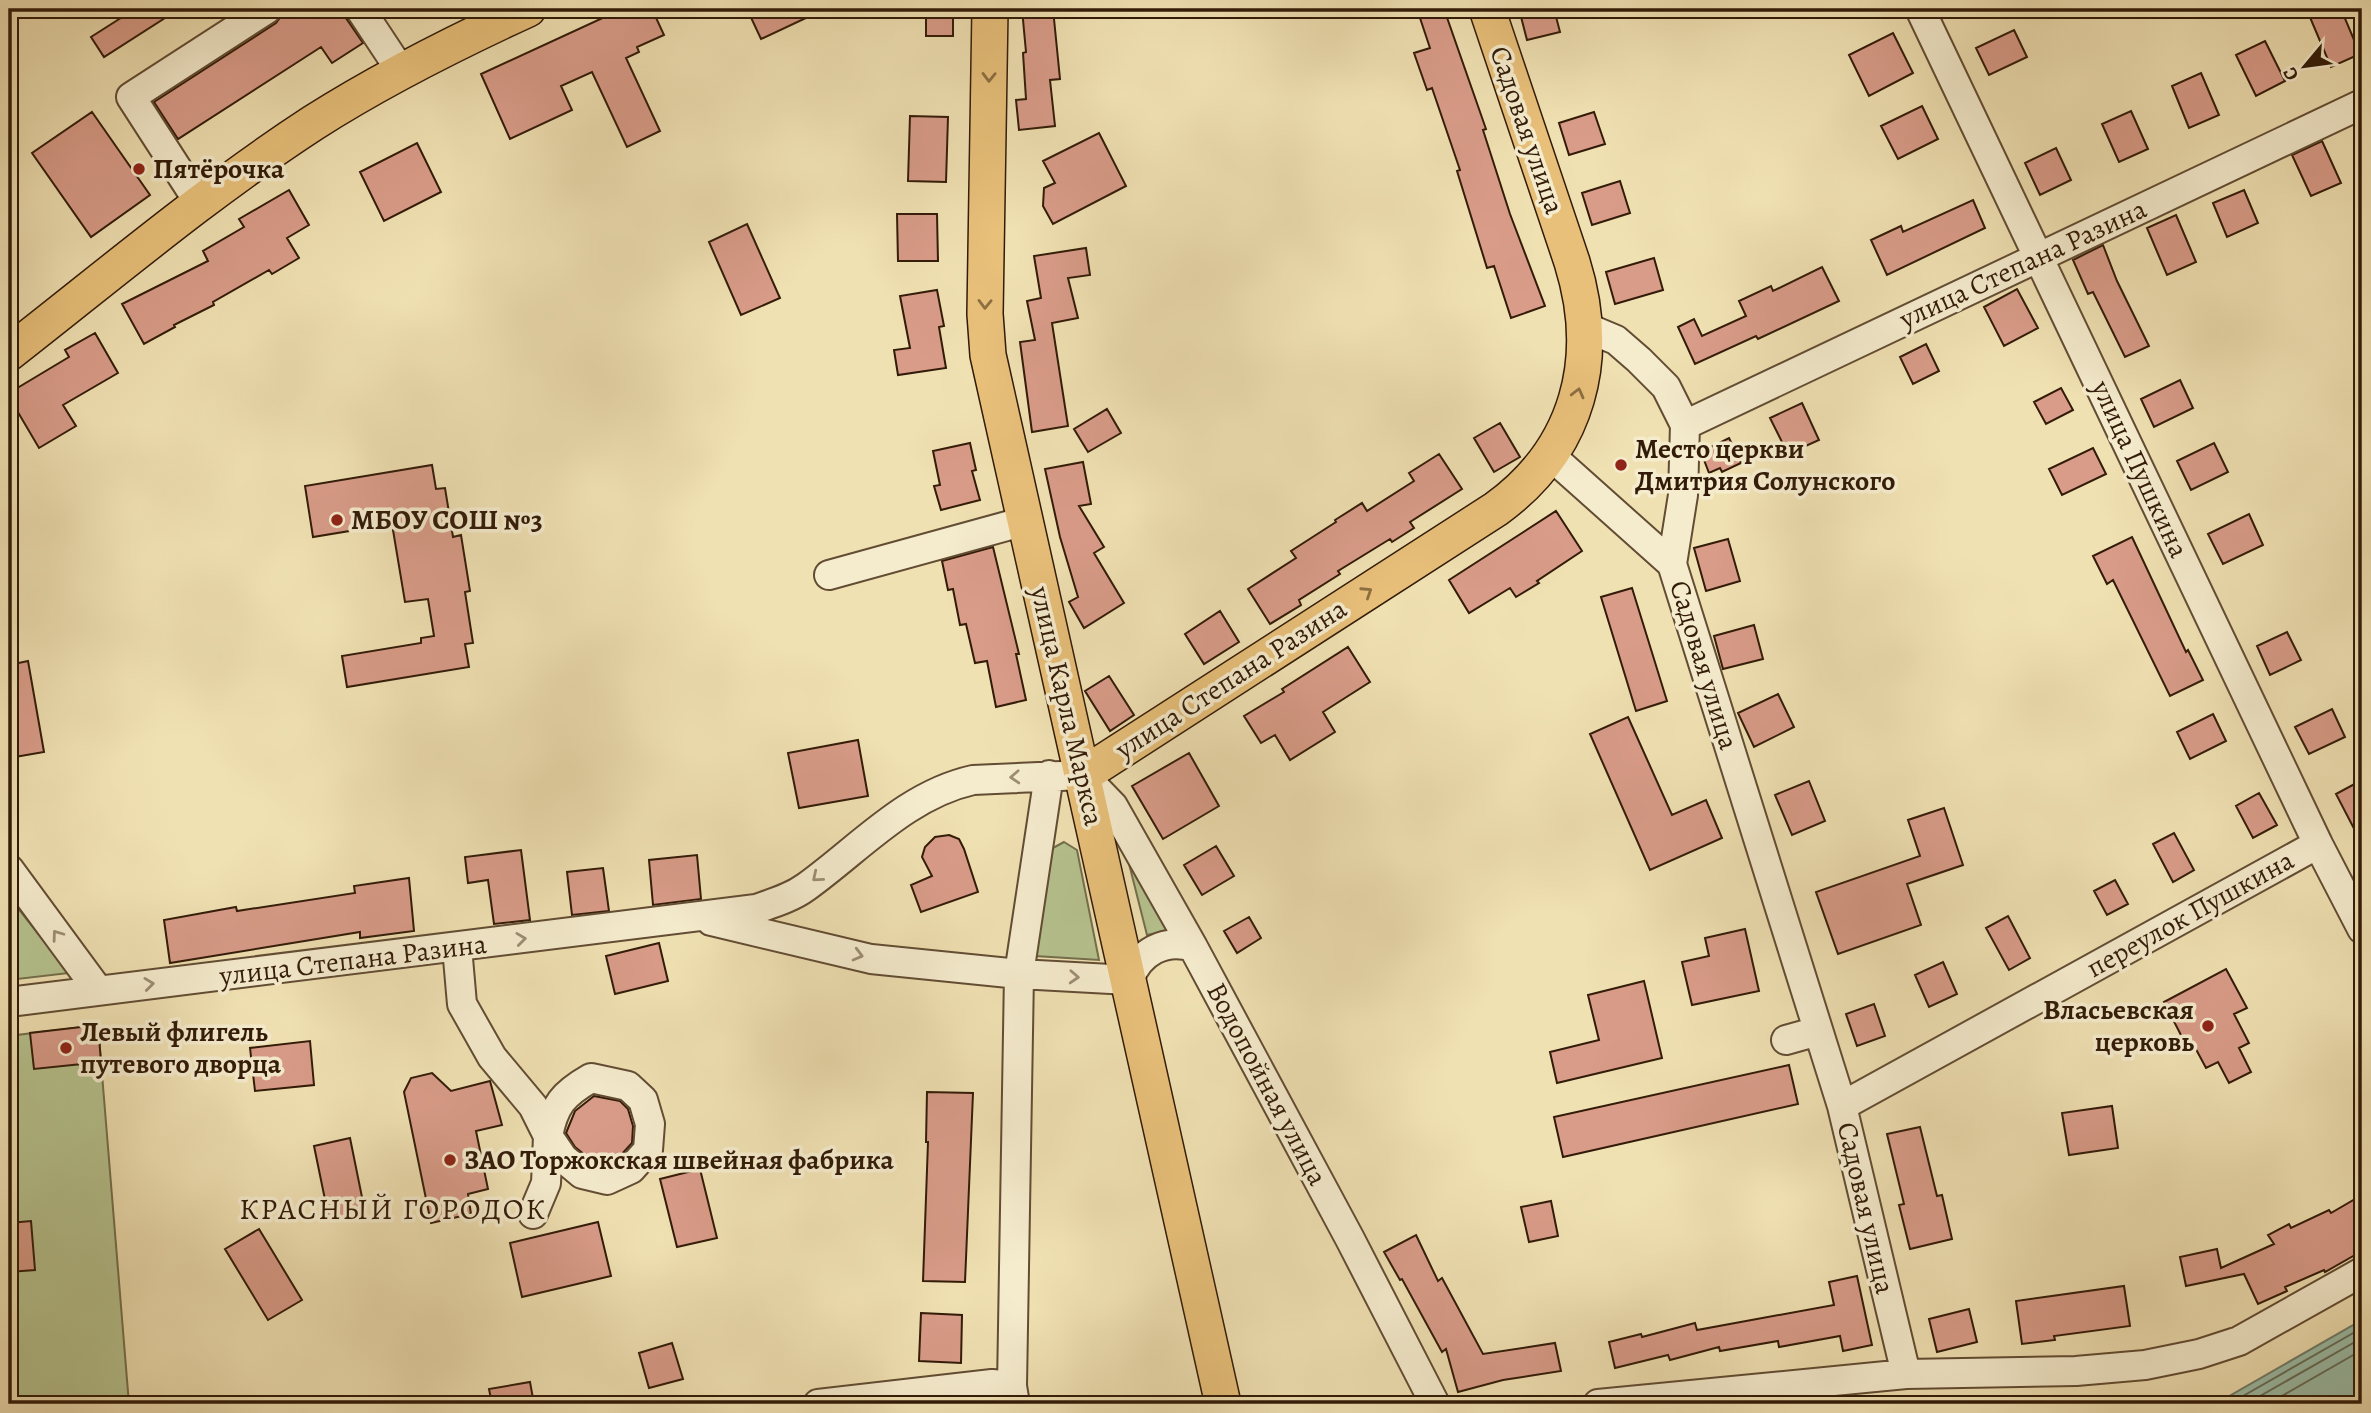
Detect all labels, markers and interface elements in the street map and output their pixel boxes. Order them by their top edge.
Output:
north arrow [2270,32,2340,102]
street label: Садовая улица [1481,41,1573,219]
text: С [2277,62,2305,85]
one-way arrow [981,72,997,83]
place label: Пятёрочка [153,150,285,188]
marker: Пятёрочка [131,161,147,177]
street label: улица Степана Разина [1892,190,2153,338]
one-way arrow [978,299,993,310]
street label: улица Пушкина [2082,373,2198,564]
one-way arrow [1570,388,1584,400]
place label: Место церкви Дмитрия Солунского [1635,430,1896,500]
marker: Место церкви Дмитрия Солунского [1613,457,1629,473]
place label: МБОУ СОШ №3 [351,501,543,539]
marker: МБОУ СОШ №3 [329,512,345,528]
street label: Садовая улица [1660,576,1748,754]
street label: улица Карла Маркса [1021,582,1113,829]
one-way arrow [1360,588,1373,601]
street label: улица Степана Разина [1107,590,1354,769]
one-way arrow [1009,770,1020,785]
street label: переулок Пушкина [2079,841,2301,987]
one-way arrow [813,869,826,881]
street label: улица Степана Разина [216,925,489,995]
one-way arrow [53,930,65,943]
one-way arrow [515,931,527,946]
one-way arrow [852,947,864,961]
one-way arrow [1069,969,1080,984]
street label: Водопойная улица [1197,976,1337,1192]
one-way arrow [144,977,155,992]
place label: Власьевская церковь [2043,991,2194,1061]
place label: Левый флигель путевого дворца [80,1013,282,1083]
marker: Власьевская церковь [2200,1018,2216,1034]
marker: Левый флигель путевого дворца [58,1040,74,1056]
street label: Садовая улица [1828,1118,1904,1298]
place label: ЗАО Торжокская швейная фабрика [464,1141,894,1179]
marker: ЗАО Торжокская швейная фабрика [442,1152,458,1168]
district label: КРАСНЫЙ ГОРОДОК [239,1189,547,1229]

